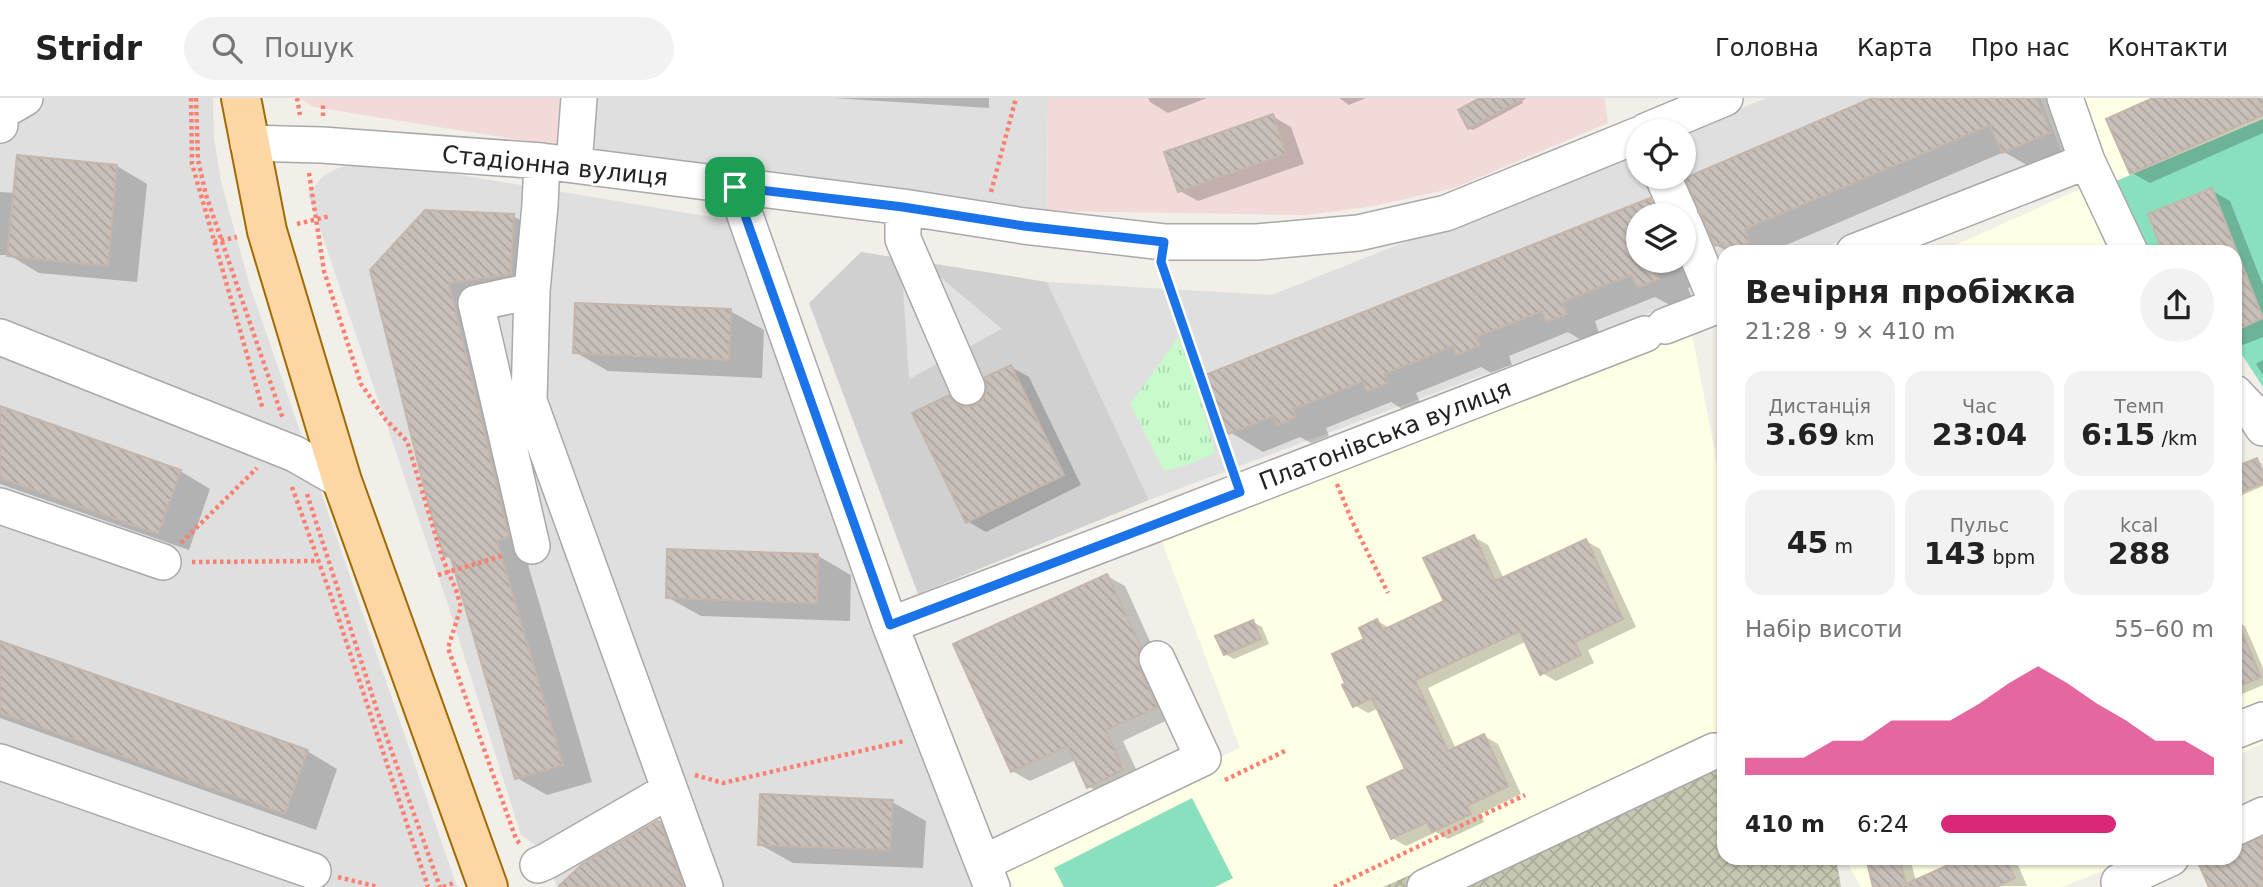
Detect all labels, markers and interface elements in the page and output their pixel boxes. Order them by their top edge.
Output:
search box [184,17,674,80]
text: Stridr [35,29,142,68]
icon: search [208,29,246,67]
text: Пошук [264,33,354,63]
text: Головна [1715,34,1819,62]
text: Карта [1857,34,1933,62]
text: Про нас [1971,34,2070,62]
text: Контакти [2108,34,2228,62]
map controls [1626,119,1696,273]
button: locate [1626,119,1696,189]
street label: Стадіонна вулиця [441,140,669,192]
pin [705,157,765,217]
icon: arrive [716,168,754,206]
button: layers [1626,203,1696,273]
button: share [2140,268,2214,342]
text: Вечірня пробіжка [1745,273,2076,311]
text: 21:28 · 9 × 410 m [1745,318,1955,344]
street label: Платонівська вулиця [1255,374,1515,496]
text: Дистанція [1769,395,1871,417]
text: Час [1962,395,1997,417]
text: Темп [2114,395,2164,417]
text: 3.69 [1765,417,1839,452]
text: 23:04 [1932,417,2027,452]
text: 6:15 [2081,417,2156,452]
text: km [1839,427,1875,449]
text: /km [2156,427,2197,449]
text: Пульс [1950,514,2009,536]
text: kcal [2120,514,2158,536]
text: 45 [1787,525,1828,560]
text: m [1828,535,1853,557]
text: 143 [1924,536,1986,571]
text: 288 [2108,536,2170,571]
text: bpm [1986,546,2035,568]
text: Набір висоти [1745,616,1902,642]
text: 55–60 m [2114,616,2214,642]
text: 410 m [1745,811,1825,837]
text: 6:24 [1857,811,1909,837]

